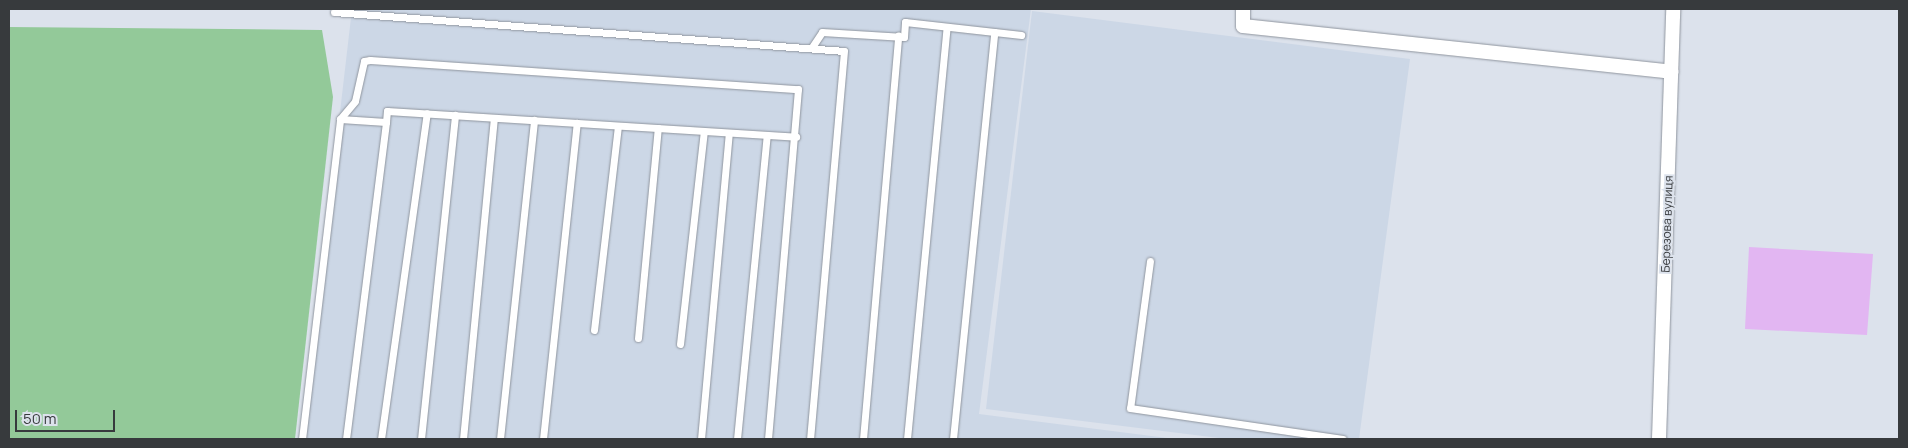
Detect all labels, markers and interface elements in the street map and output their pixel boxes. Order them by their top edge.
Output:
street label: Березова вулиця [1658,175,1676,273]
scale bar [18,400,118,432]
text: 50 m [23,408,57,429]

